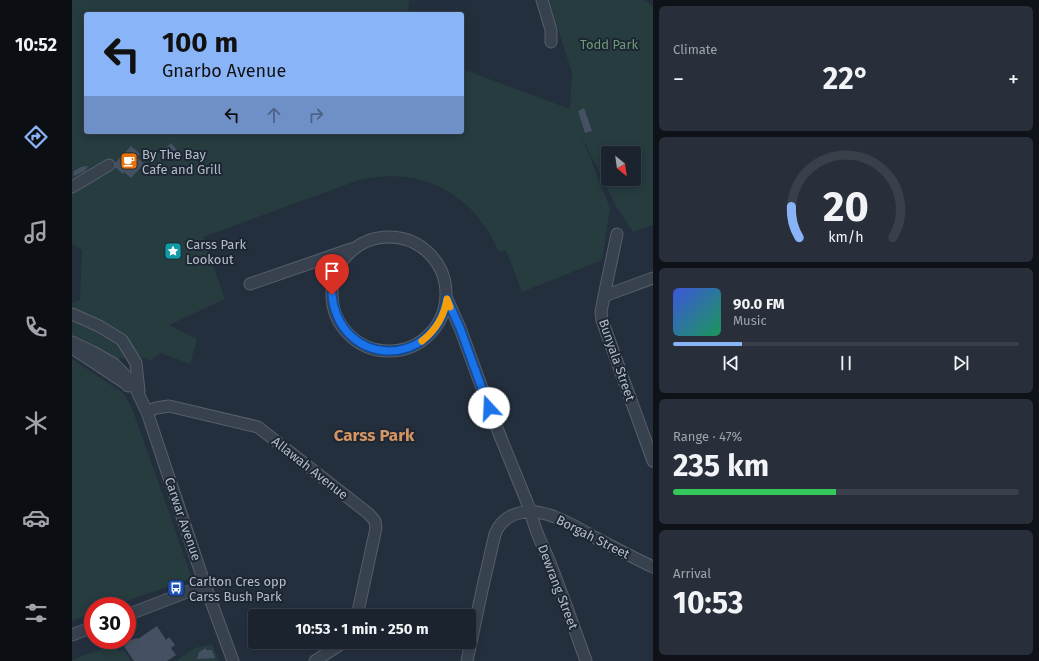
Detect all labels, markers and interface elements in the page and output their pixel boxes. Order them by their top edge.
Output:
text: 100 m [162,26,238,59]
icon: left [96,28,148,80]
text: 10:52 [15,34,57,56]
park label: Todd Park [580,37,638,52]
text: Climate [673,42,717,57]
text: Gnarbo Avenue [162,60,286,82]
text: 22° [823,61,869,97]
text: − [673,66,684,93]
text: + [1008,66,1019,93]
icon: left [221,104,243,126]
icon: ahead [263,104,285,126]
icon: right [305,104,327,126]
icon: directions [22,123,50,151]
north arrow [601,146,641,186]
map controls [601,146,641,186]
place label: By The Bay Cafe and Grill [142,147,222,177]
cafe icon: By The Bay Cafe and Grill [119,151,139,171]
text: 20 [823,181,869,231]
icon: music [22,218,50,246]
text: km/h [828,228,864,245]
place label: Carss Park Lookout [186,237,246,267]
place icon: Carss Park Lookout [163,241,183,261]
pin [315,254,349,295]
icon: arrive [321,260,343,282]
text: 90.0 FM [733,295,785,313]
icon: phone [22,313,50,341]
text: Music [733,313,767,328]
street label: Bunyala Street [596,317,638,403]
icon: previous [720,352,742,374]
icon: pause [835,352,857,374]
icon: next [950,352,972,374]
position arrow [468,387,510,429]
icon: climate [22,409,50,437]
district label: Carss Park [334,425,415,446]
text: Range · 47% [673,429,742,444]
street label: Allawah Avenue [269,434,351,502]
text: 235 km [673,448,769,484]
street label: Carwar Avenue [162,475,204,563]
icon: car [22,504,50,532]
street label: Borgah Street [554,512,632,562]
street label: Dewrang Street [535,543,581,632]
text: Arrival [673,566,711,581]
place label: Carlton Cres opp Carss Bush Park [189,574,287,604]
bus stop icon: Carlton Cres opp Carss Bush Park [166,578,186,598]
text: 10:53 [673,585,743,621]
speed limit sign: 30 [84,597,136,649]
icon: filters [22,599,50,627]
text: 10:53 · 1 min · 250 m [295,620,429,638]

